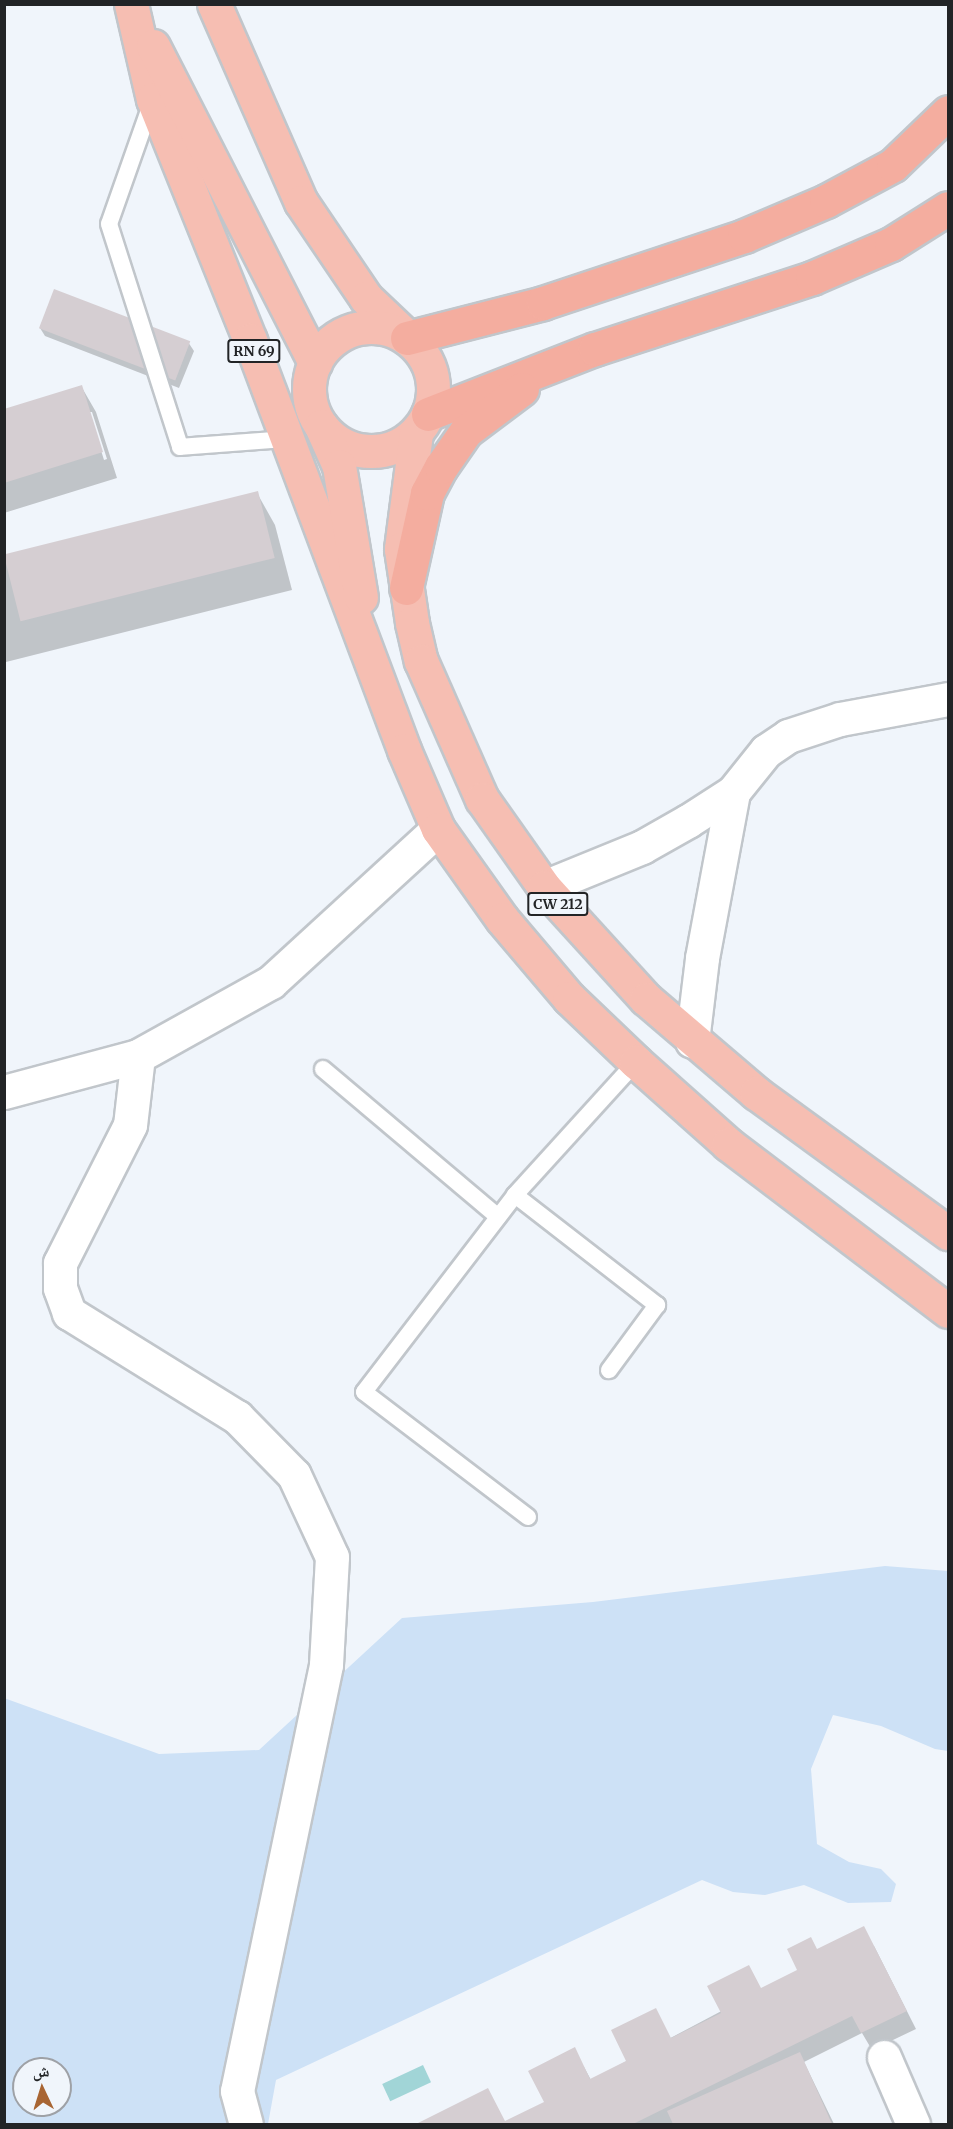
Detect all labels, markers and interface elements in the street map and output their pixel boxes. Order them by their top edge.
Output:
road number: RN 69 [227,340,281,362]
road number: CW 212 [526,893,590,915]
north arrow [12,2057,72,2117]
text: ش [32,2060,50,2082]

